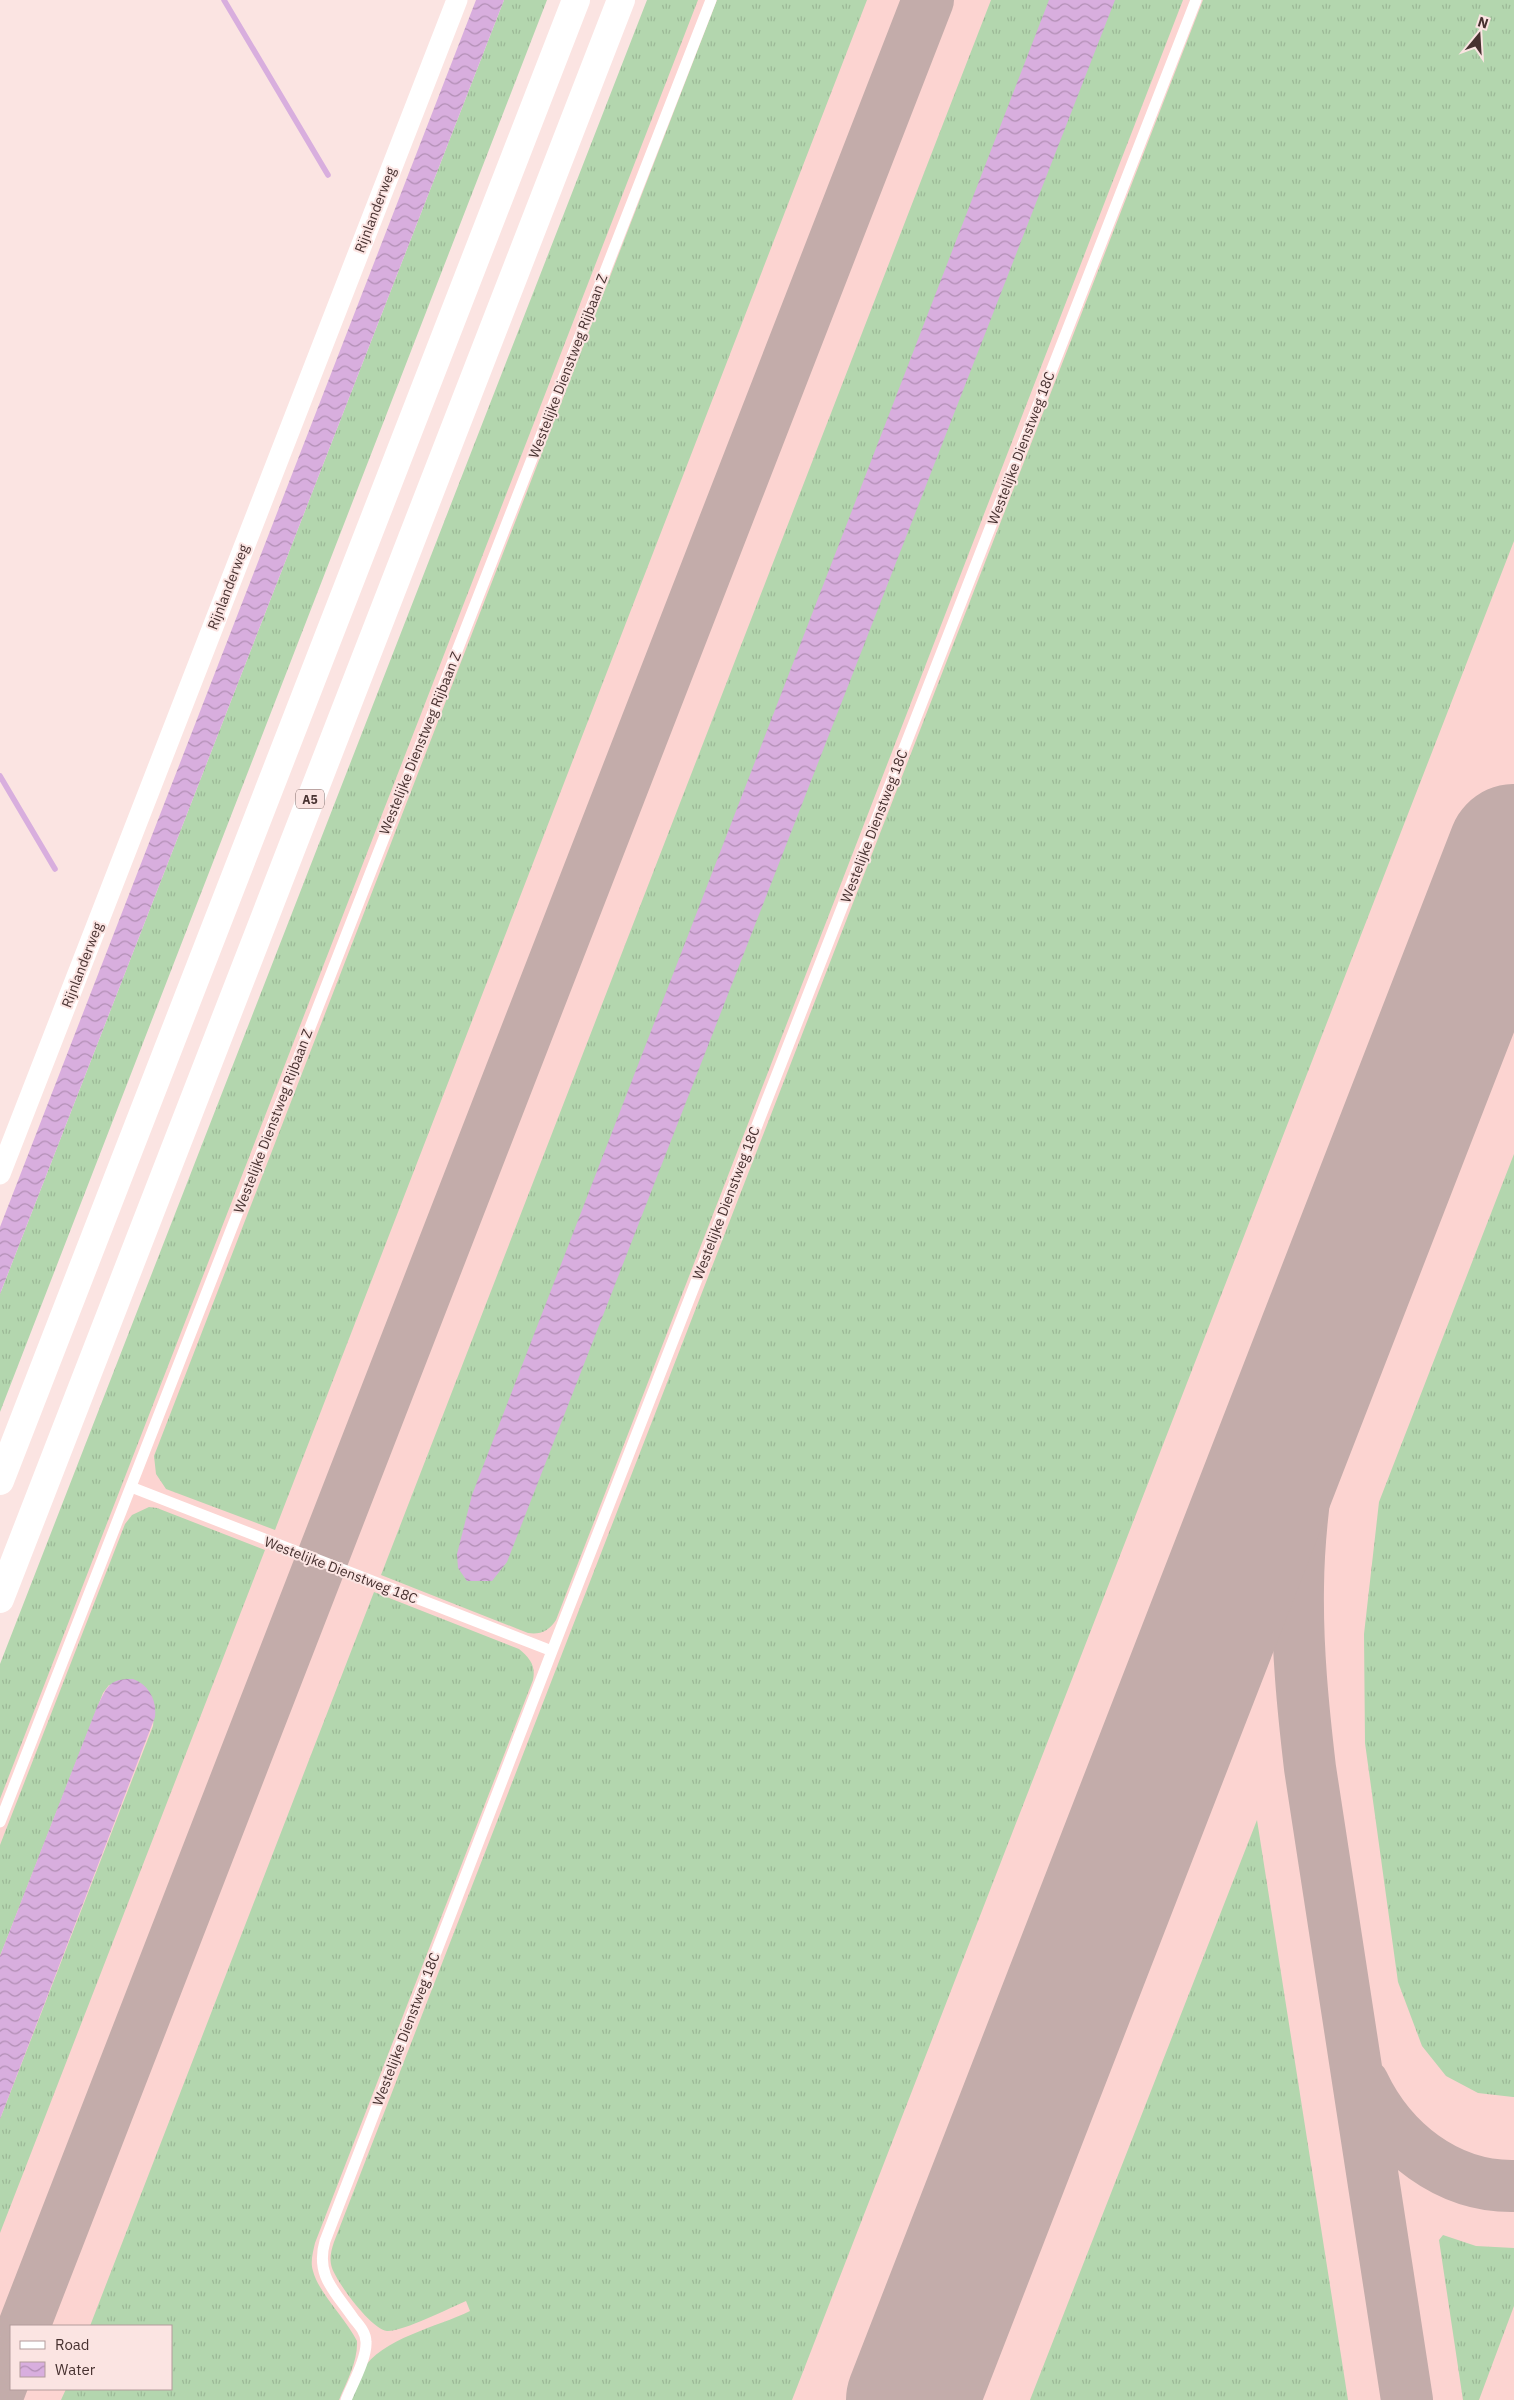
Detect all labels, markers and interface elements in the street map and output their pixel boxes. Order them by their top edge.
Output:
north arrow [1454,10,1504,60]
text: N [1475,13,1491,33]
street label: Rijnlanderweg [350,164,400,255]
street label: Westelijke Dienstweg Rijbaan Z [525,271,611,461]
street label: Westelijke Dienstweg 18C [983,368,1059,527]
street label: Rijnlanderweg [203,541,253,632]
street label: Westelijke Dienstweg Rijbaan Z [375,649,465,837]
street label: Westelijke Dienstweg 18C [836,746,912,905]
road number: A5 [296,790,324,809]
street label: Rijnlanderweg [57,919,107,1010]
street label: Westelijke Dienstweg Rijbaan Z [230,1026,316,1216]
street label: Westelijke Dienstweg 18C [688,1123,764,1282]
street label: Westelijke Dienstweg 18C [262,1532,421,1608]
street label: Westelijke Dienstweg 18C [368,1949,444,2108]
legend [10,2325,172,2390]
text: Road [55,2335,90,2354]
text: Water [55,2360,96,2379]

